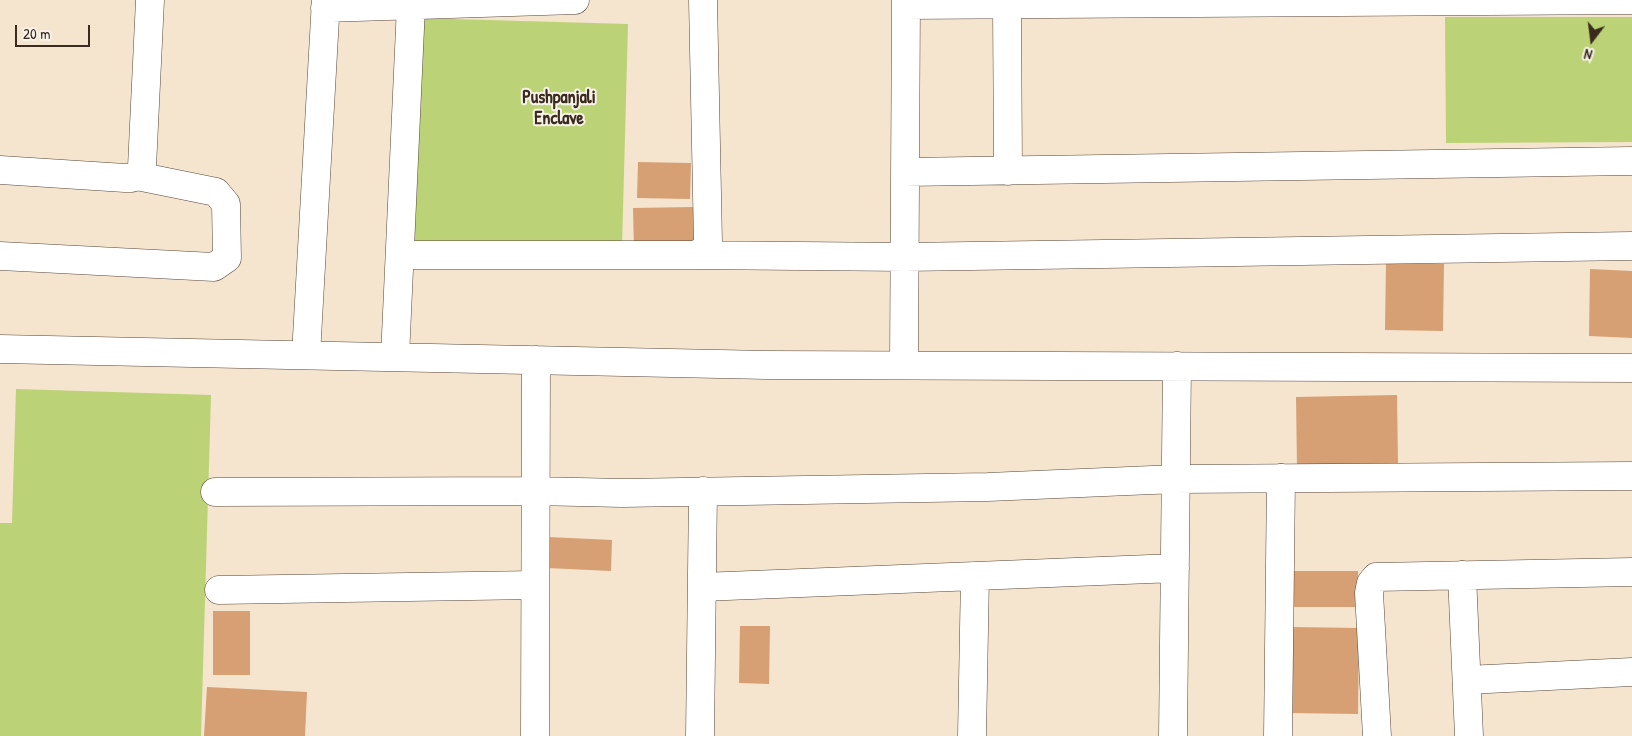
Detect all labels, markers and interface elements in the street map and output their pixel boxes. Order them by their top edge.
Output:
scale bar [18,15,92,47]
north arrow [1567,15,1617,65]
text: 20 m [23,23,50,44]
text: N [1582,45,1594,65]
district label: Pushpanjali Enclave [522,87,596,130]

